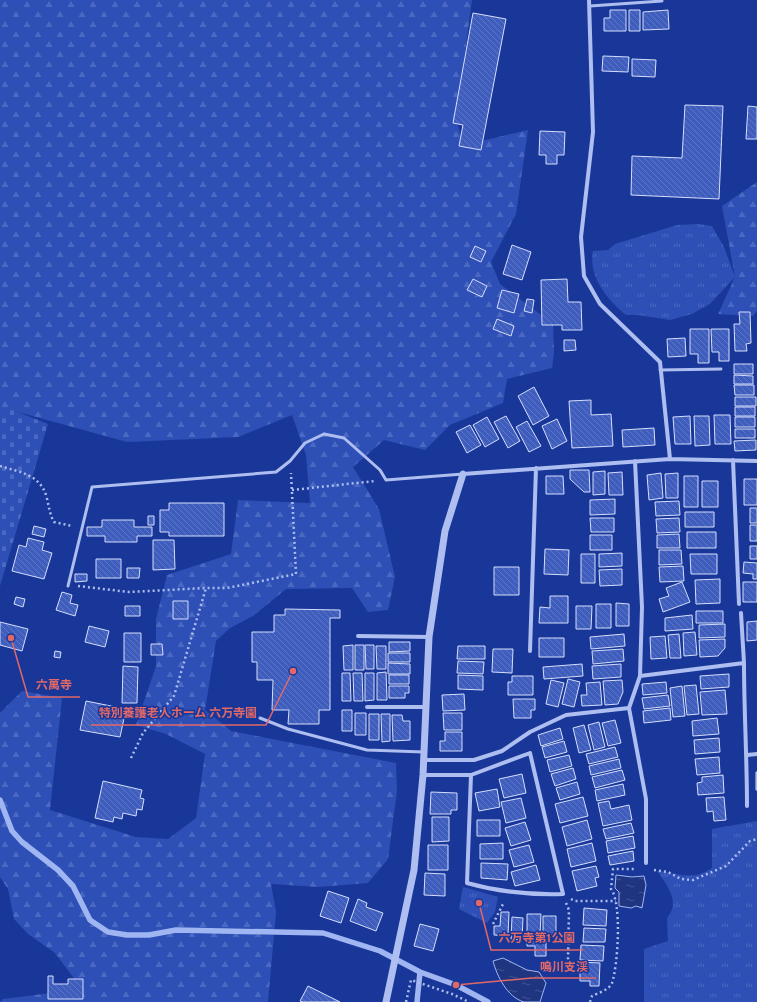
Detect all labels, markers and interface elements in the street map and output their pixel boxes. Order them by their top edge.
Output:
callout: 六萬寺 [28,673,80,697]
text: 六萬寺 [36,678,72,694]
callout: 特別養護老人ホーム 六万寺園 [91,701,266,725]
text: 特別養護老人ホーム 六万寺園 [99,706,257,722]
callout: 六万寺第1公園 [491,926,583,950]
text: 六万寺第1公園 [499,931,575,947]
callout: 鳴川支渓 [532,954,596,978]
text: 鳴川支渓 [540,960,588,976]

